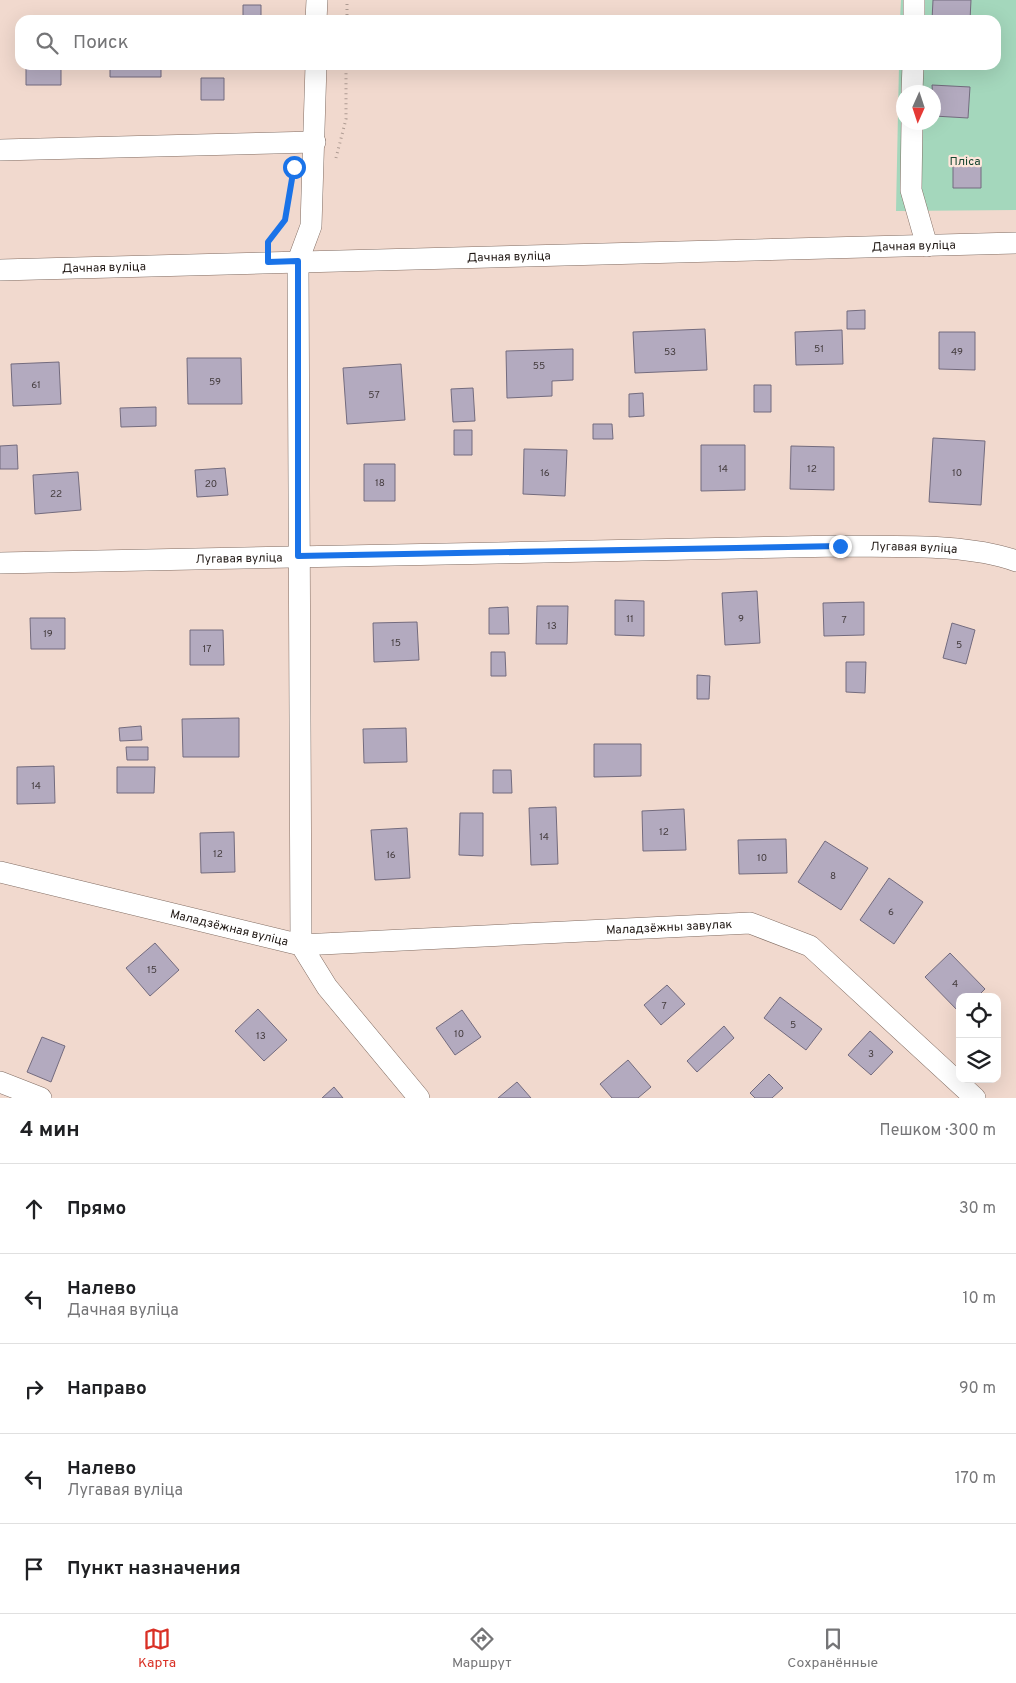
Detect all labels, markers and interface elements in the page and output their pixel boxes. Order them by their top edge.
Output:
search box [15,15,1001,70]
icon: search [33,29,61,57]
text: Поиск [73,31,129,55]
north arrow [896,85,941,130]
park label: Пліса [949,154,981,170]
route start [283,156,306,179]
street label: Дачная вуліца [872,238,956,256]
street label: Дачная вуліца [467,248,551,267]
street label: Дачная вуліца [62,259,146,277]
house number: 51 [814,343,824,356]
house number: 53 [664,346,676,359]
house number: 49 [951,346,963,359]
house number: 55 [533,360,545,373]
house number: 59 [209,376,221,389]
house number: 61 [31,379,41,392]
house number: 57 [368,389,380,402]
house number: 14 [718,463,728,476]
house number: 12 [807,463,817,476]
house number: 16 [540,467,550,480]
house number: 10 [952,467,962,480]
house number: 18 [375,477,385,490]
house number: 20 [205,478,217,491]
house number: 22 [50,488,62,501]
route end [829,535,852,558]
street label: Лугавая вуліца [870,539,958,558]
street label: Лугавая вуліца [195,550,283,568]
house number: 11 [626,613,634,626]
house number: 9 [738,613,744,626]
house number: 7 [841,614,847,627]
house number: 13 [547,620,557,633]
house number: 19 [43,628,53,641]
house number: 15 [391,637,401,650]
house number: 5 [956,639,962,652]
house number: 17 [203,643,211,656]
house number: 14 [31,780,41,793]
house number: 12 [659,826,669,839]
house number: 14 [539,831,549,844]
house number: 12 [213,848,223,861]
house number: 16 [386,849,396,862]
house number: 10 [757,852,767,865]
house number: 8 [830,870,836,883]
house number: 6 [888,906,894,919]
street label: Маладзёжная вуліца [168,907,290,951]
street label: Маладзёжны завулак [606,917,733,939]
house number: 15 [147,964,157,977]
house number: 4 [952,978,958,991]
map controls [956,993,1001,1083]
button: locate [956,993,1001,1038]
house number: 7 [661,1000,667,1013]
house number: 5 [790,1019,796,1032]
house number: 10 [454,1028,464,1041]
house number: 13 [256,1030,266,1043]
button: layers [956,1038,1001,1083]
house number: 3 [868,1048,874,1061]
text: 4 мин [20,1117,80,1144]
text: Пешком · 300 m [880,1121,996,1141]
icon: ahead [20,1195,48,1223]
text: Прямо [67,1197,126,1221]
text: 30 m [959,1199,996,1219]
text: Налево [67,1277,136,1301]
icon: left [20,1285,48,1313]
text: 10 m [962,1289,996,1309]
text: Дачная вуліца [67,1301,179,1321]
icon: right [20,1375,48,1403]
text: Направо [67,1377,147,1401]
text: 90 m [959,1379,996,1399]
text: Налево [67,1457,136,1481]
icon: left [20,1465,48,1493]
text: 170 m [955,1469,996,1489]
text: Лугавая вуліца [67,1481,183,1501]
icon: arrive [20,1555,48,1583]
text: Пункт назначения [67,1557,241,1581]
tab: Карта [138,1625,176,1672]
tab: Маршрут [452,1625,512,1672]
tab: Сохранённые [787,1625,878,1672]

